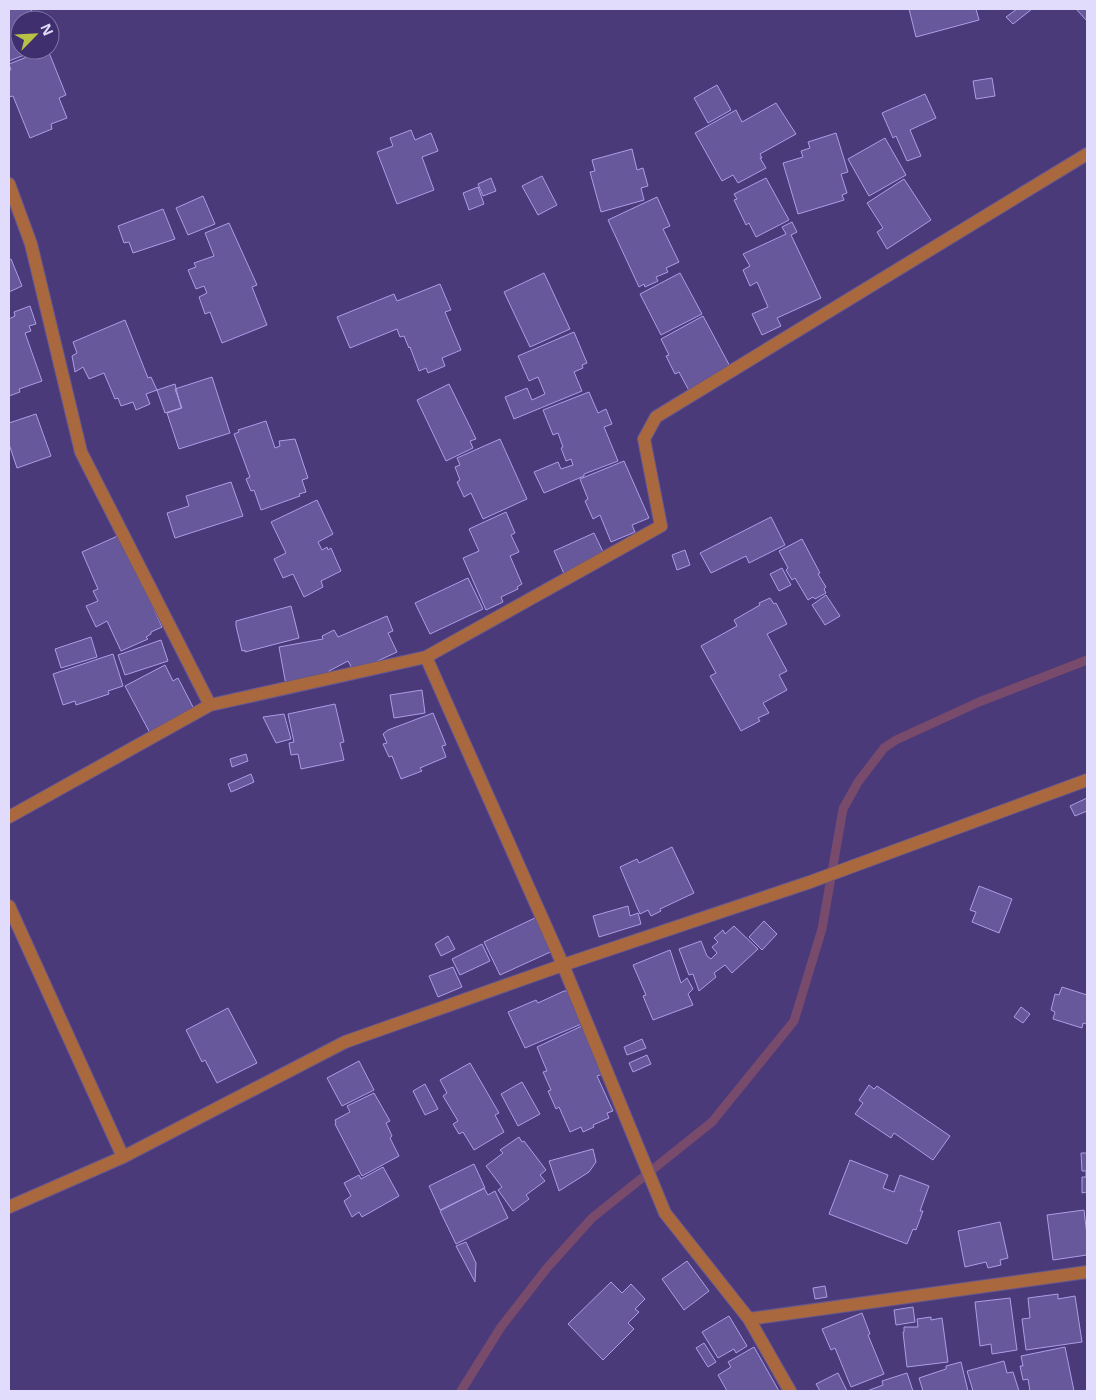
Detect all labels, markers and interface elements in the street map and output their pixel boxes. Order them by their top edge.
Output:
north arrow [10,10,60,60]
text: N [36,20,58,39]

